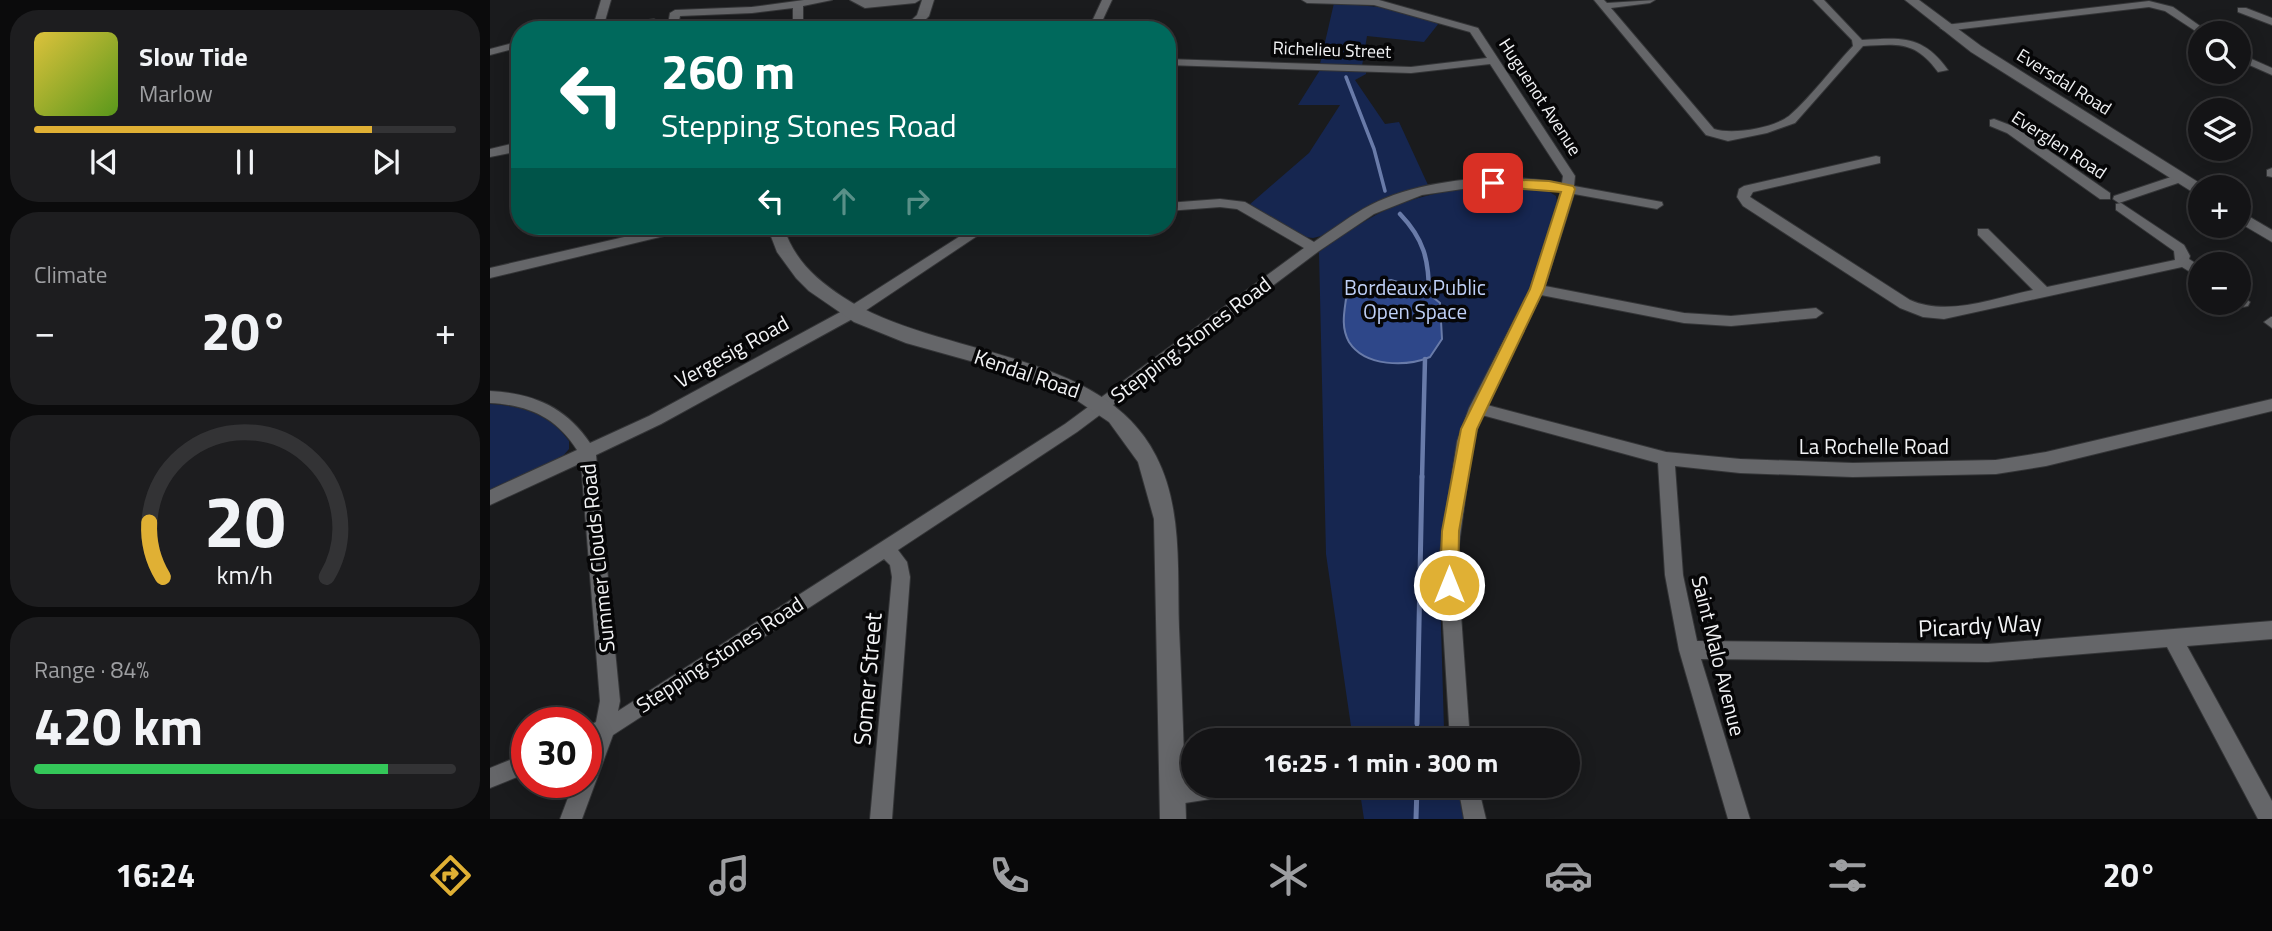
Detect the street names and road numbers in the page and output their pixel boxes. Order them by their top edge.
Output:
street label: Huguenot Avenue [1492,33,1589,161]
street label: Richelieu Street [1272,34,1393,65]
street label: Eversdal Road [2011,42,2117,122]
street label: Everglen Road [2006,104,2112,185]
street label: Stepping Stones Road [1103,268,1277,410]
street label: Vergesig Road [669,307,794,396]
street label: Kendal Road [970,340,1085,406]
street label: La Rochelle Road [1799,430,1949,462]
street label: Summer Clouds Road [571,462,623,654]
street label: Saint Malo Avenue [1684,572,1754,739]
street label: Stepping Stones Road [629,588,810,720]
street label: Picardy Way [1917,604,2043,646]
street label: Somer Street [843,610,891,747]

